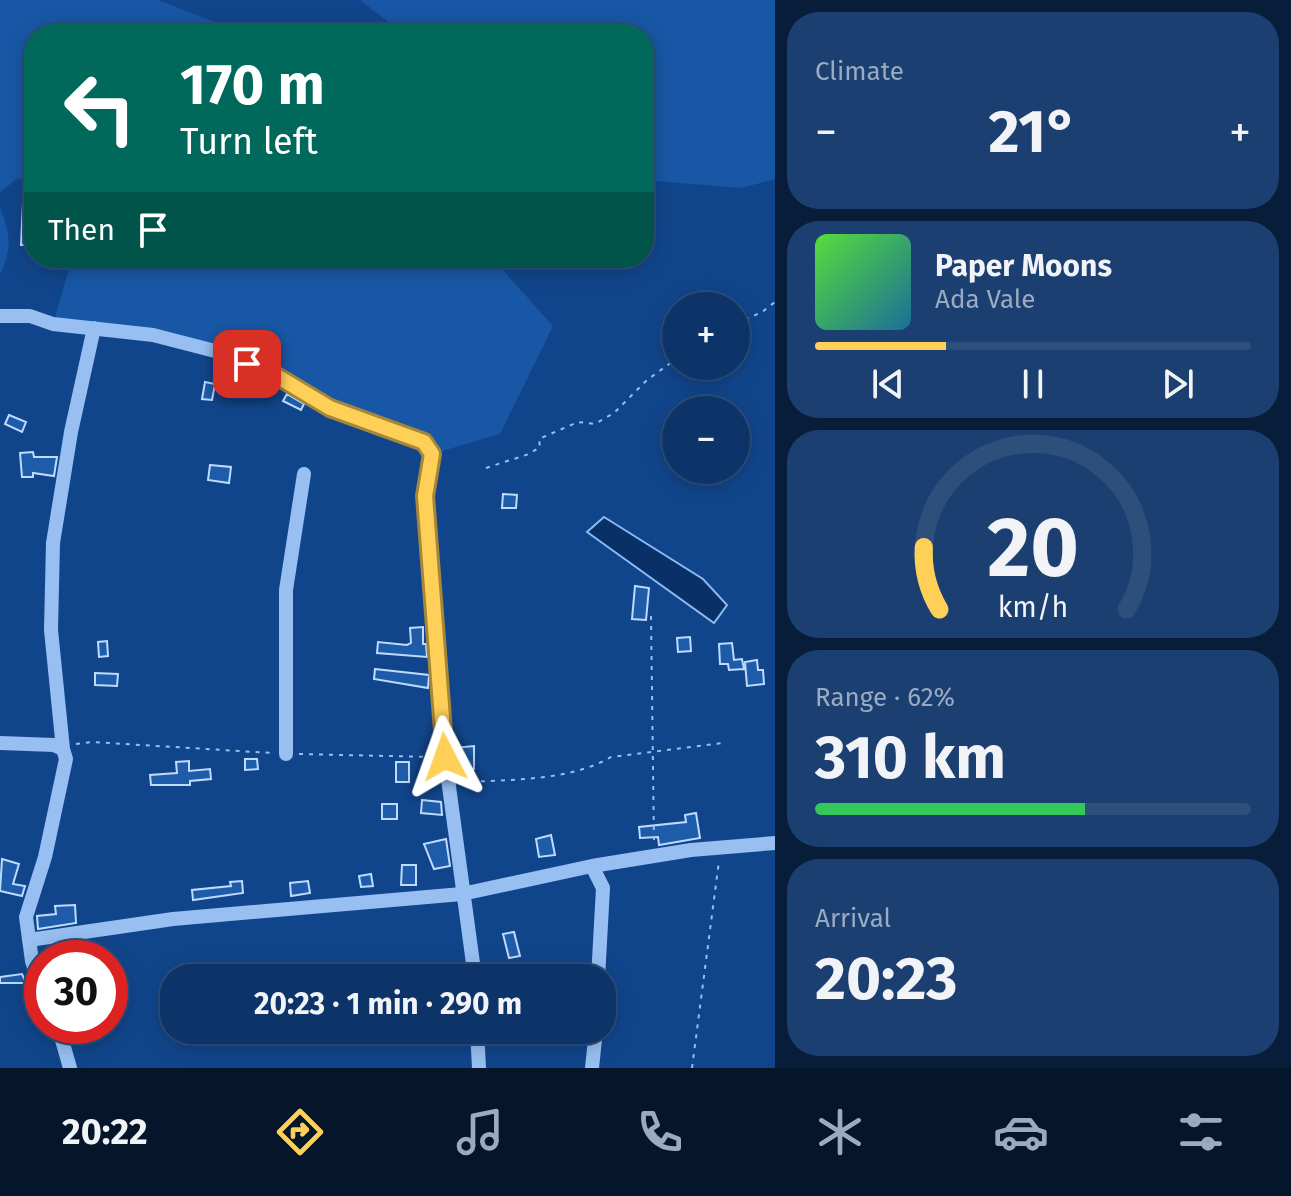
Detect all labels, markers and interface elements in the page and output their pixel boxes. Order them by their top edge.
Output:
text: 170 m [180,52,325,119]
icon: left [48,56,152,160]
text: Climate [815,56,904,87]
text: 21° [989,96,1077,168]
text: − [815,106,837,159]
text: + [1229,106,1251,159]
text: Turn left [180,120,318,164]
icon: arrive [131,208,175,252]
text: Then [48,212,115,248]
text: Paper Moons [935,248,1112,284]
text: Ada Vale [935,284,1035,315]
map controls [662,292,750,484]
button: + [662,292,750,380]
pin [213,330,281,398]
icon: arrive [225,342,269,386]
icon: previous [866,362,910,406]
icon: pause [1011,362,1055,406]
icon: next [1156,362,1200,406]
button: − [662,396,750,484]
text: 20 [987,498,1079,598]
text: km/h [998,590,1068,625]
text: Range · 62% [815,682,955,713]
position arrow [403,715,487,799]
text: 310 km [815,722,1006,794]
text: Arrival [815,903,891,934]
speed limit sign: 30 [24,940,128,1044]
text: 20:23 [815,943,957,1015]
text: 20:23 · 1 min · 290 m [254,986,522,1022]
icon: directions [272,1104,328,1160]
icon: music [452,1104,508,1160]
icon: phone [632,1104,688,1160]
icon: climate [812,1104,868,1160]
icon: car [993,1104,1049,1160]
icon: filters [1173,1104,1229,1160]
text: 20:22 [62,1110,148,1154]

